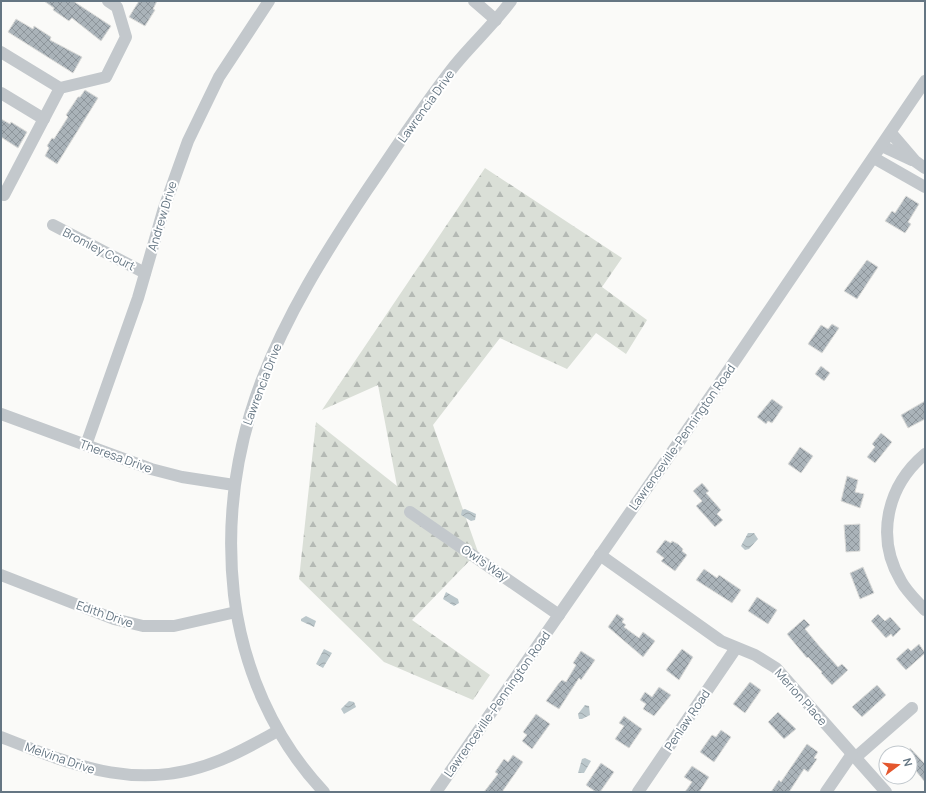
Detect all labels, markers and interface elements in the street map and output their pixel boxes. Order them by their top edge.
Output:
street label: Lawrencia Drive [394,66,458,146]
street label: Andrew Drive [143,179,181,253]
street label: Bromley Court [60,223,138,275]
street label: Lawrencia Drive [239,341,285,427]
street label: Lawrenceville-Pennington Road [625,361,739,513]
street label: Theresa Drive [77,435,155,477]
street label: Owl's Way [458,541,513,586]
street label: Edith Drive [74,596,136,632]
street label: Lawrenceville-Pennington Road [440,628,554,780]
street label: Merion Place [771,665,831,729]
street label: Penlaw Road [660,686,714,754]
street label: Melvina Drive [23,738,97,778]
north arrow [878,745,918,785]
text: N [900,756,916,768]

